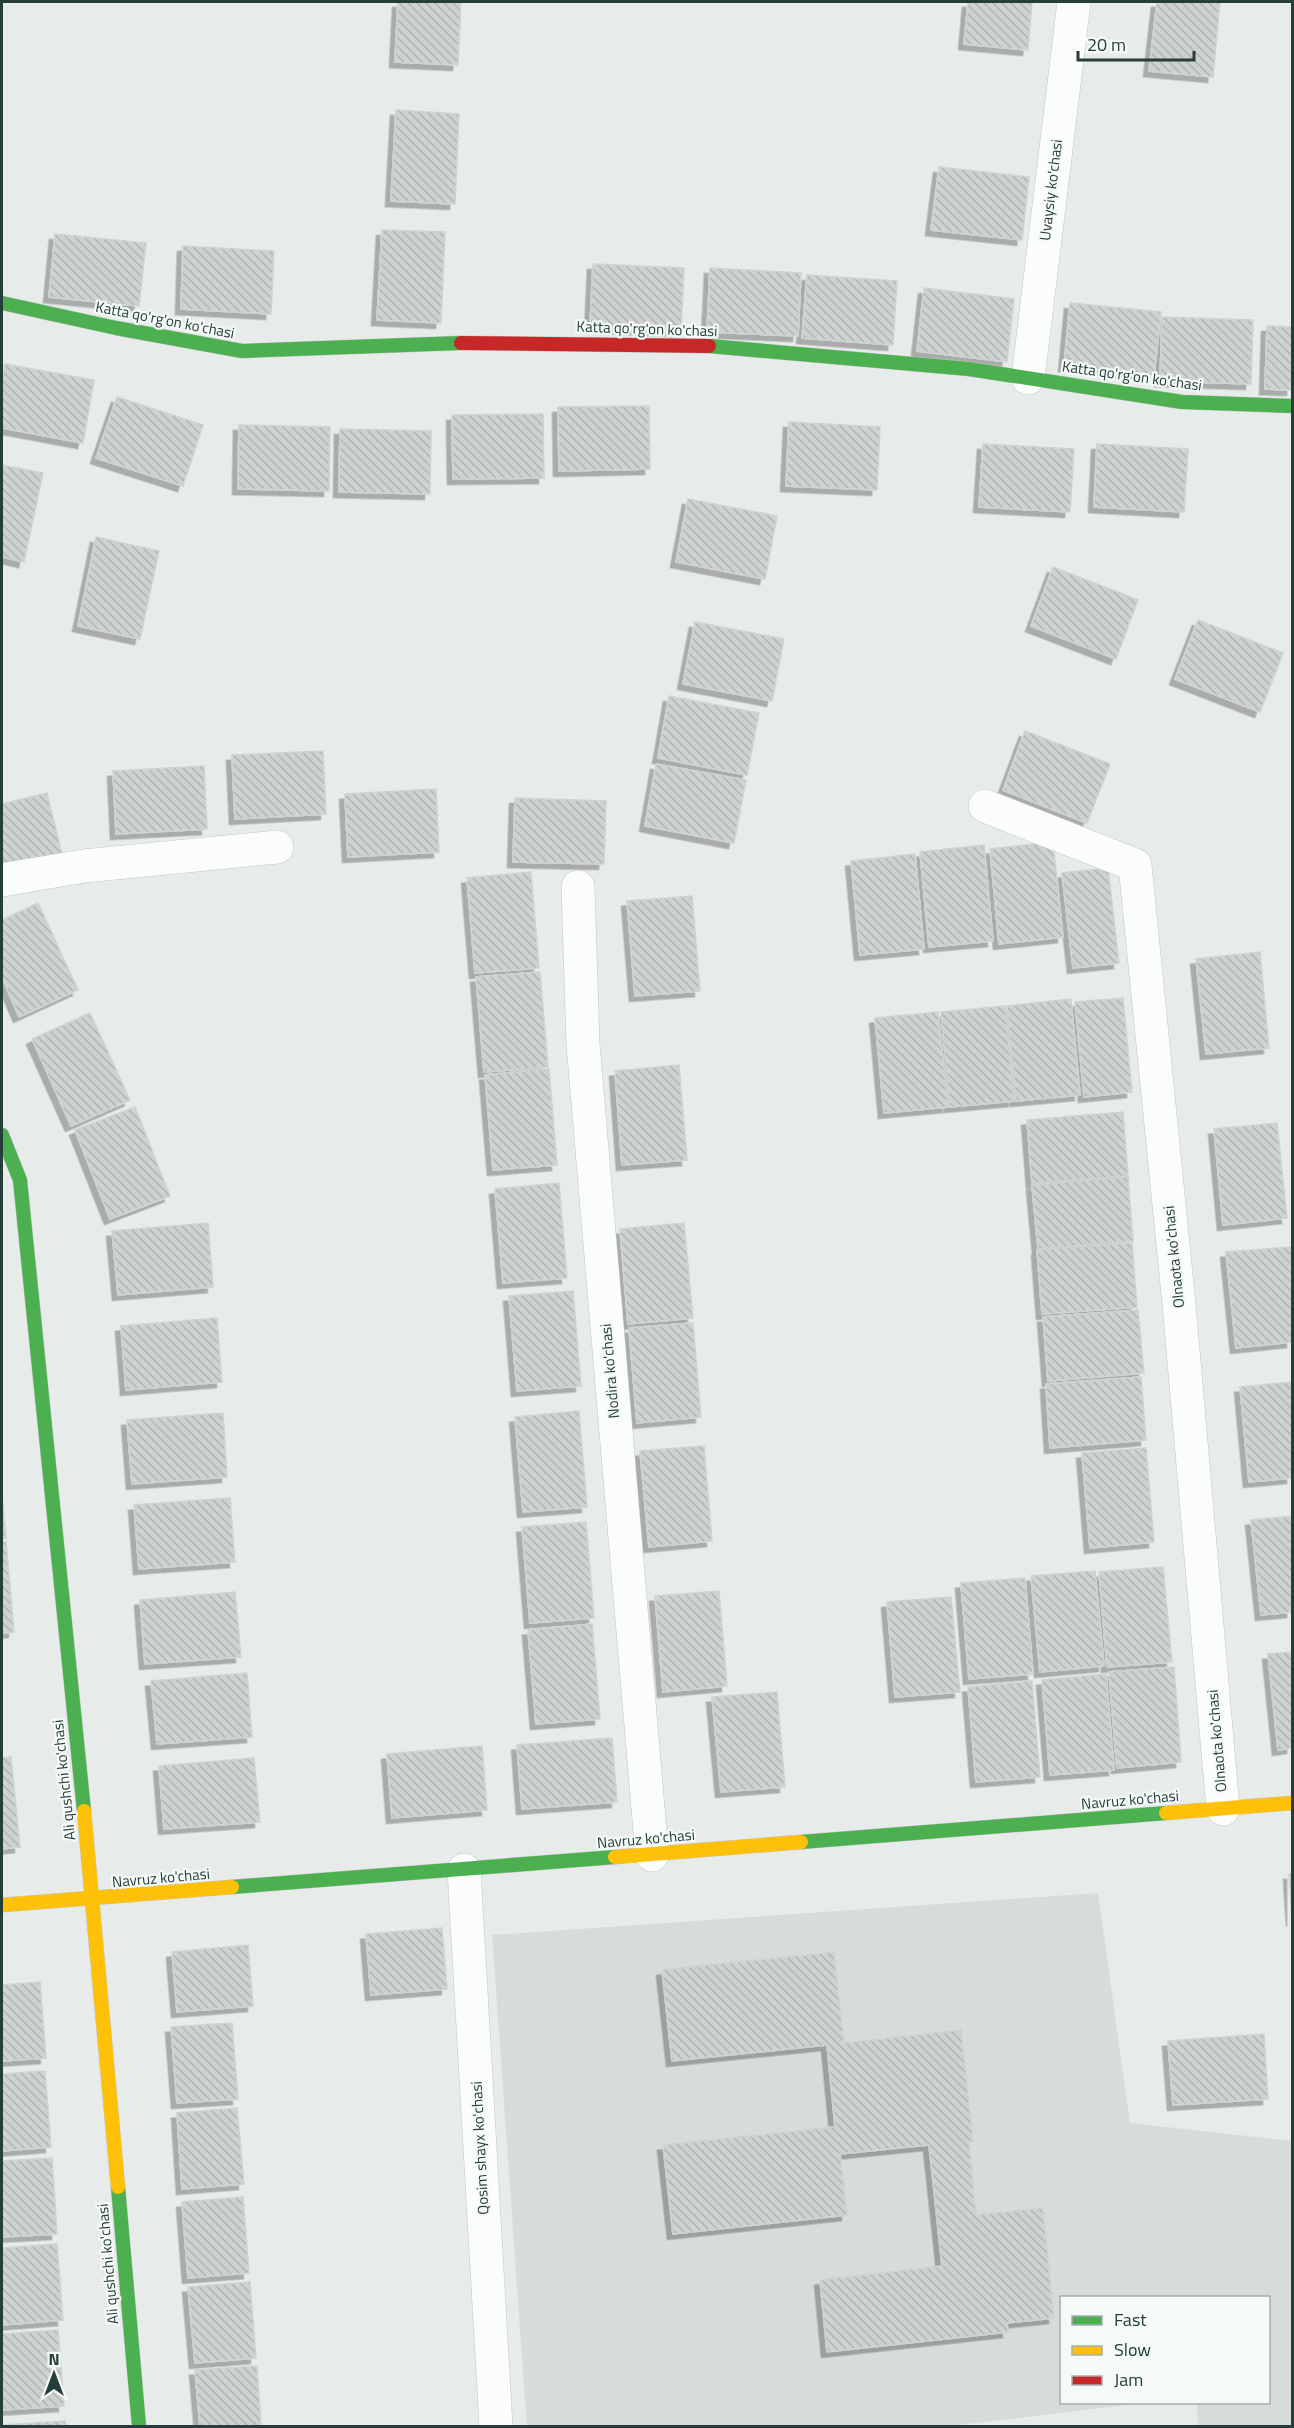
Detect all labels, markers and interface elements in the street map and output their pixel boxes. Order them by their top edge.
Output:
scale bar [1078,24,1194,62]
text: 20 m [1087,31,1126,58]
street label: Uvaysiy ko'chasi [1033,138,1068,242]
street label: Katta qo'rg'on ko'chasi [94,295,237,344]
street label: Katta qo'rg'on ko'chasi [576,315,718,342]
street label: Katta qo'rg'on ko'chasi [1061,354,1203,397]
street label: Olnaota ko'chasi [1157,1205,1190,1309]
street label: Nodira ko'chasi [594,1323,625,1419]
street label: Olnaota ko'chasi [1201,1689,1232,1793]
street label: Ali qushchi ko'chasi [46,1719,81,1841]
street label: Navruz ko'chasi [1080,1784,1180,1815]
street label: Navruz ko'chasi [596,1823,696,1854]
street label: Navruz ko'chasi [111,1862,211,1893]
street label: Qosim shayx ko'chasi [465,2081,494,2215]
street label: Ali qushchi ko'chasi [91,2203,124,2325]
legend [1060,2296,1270,2404]
text: Fast [1114,2306,1147,2333]
text: Slow [1114,2336,1151,2363]
north arrow [24,2344,84,2404]
text: N [48,2347,60,2371]
text: Jam [1114,2366,1143,2393]

